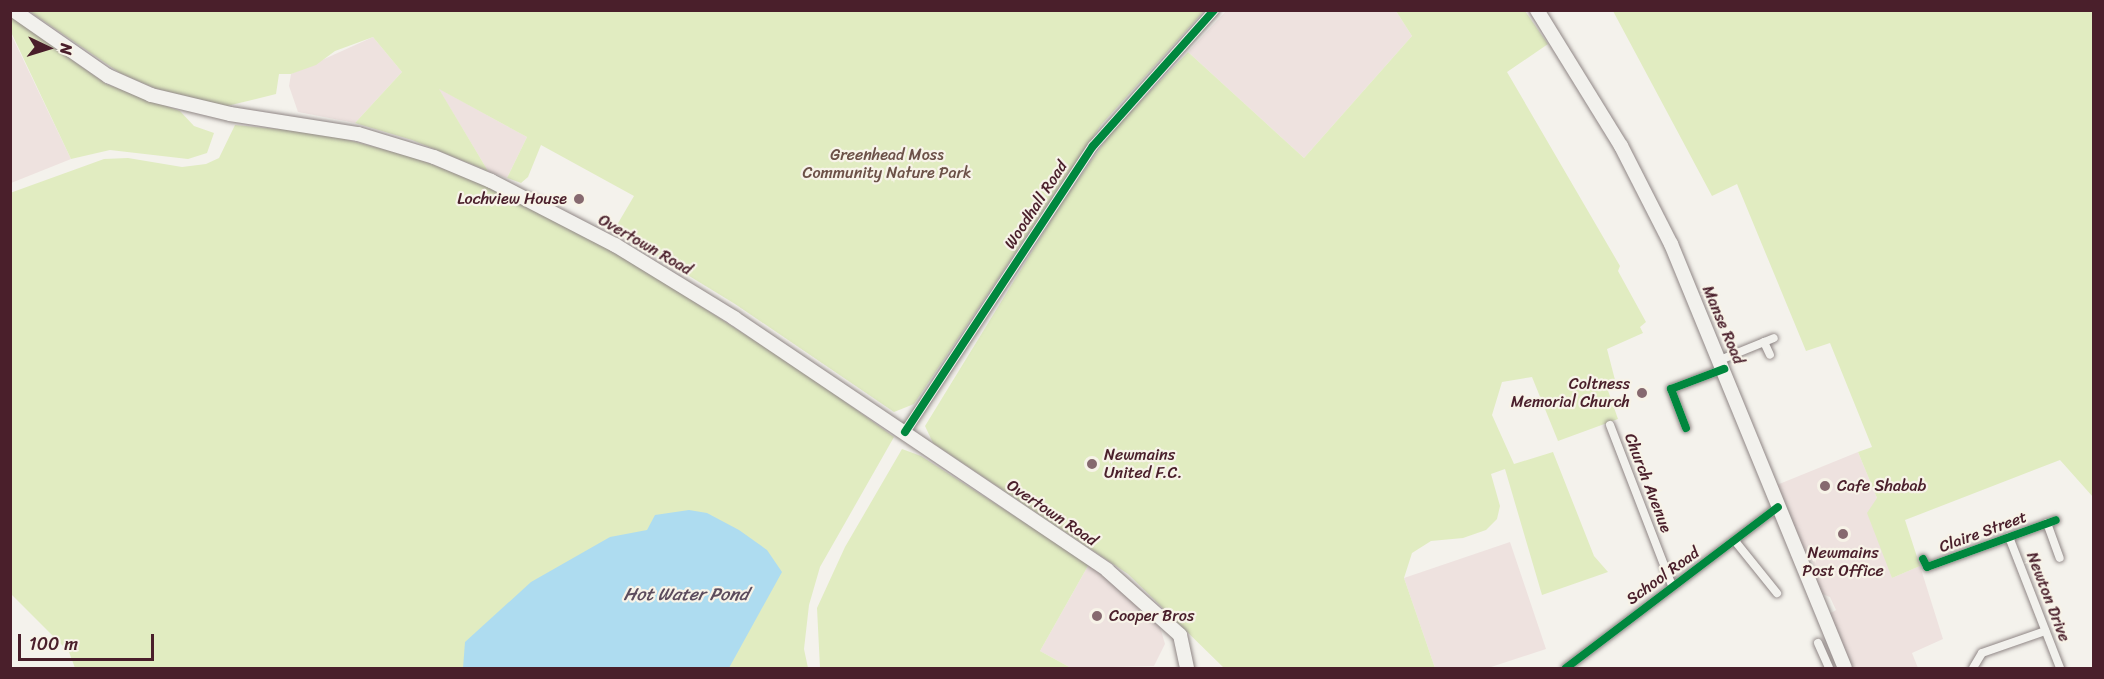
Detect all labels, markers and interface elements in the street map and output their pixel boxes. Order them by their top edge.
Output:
north arrow [18,18,78,78]
text: N [52,43,81,56]
park label: Greenhead Moss Community Nature Park [802,145,972,183]
street label: Woodhall Road [1000,157,1072,253]
place label: Lochview House [457,189,567,209]
marker: Lochview House [572,192,586,206]
street label: Overtown Road [595,210,695,280]
street label: Manse Road [1698,283,1748,367]
place label: Coltness Memorial Church [1511,374,1630,412]
marker: Coltness Memorial Church [1635,386,1649,400]
street label: Church Avenue [1620,430,1676,536]
place label: Newmains United F.C. [1104,445,1182,483]
marker: Newmains United F.C. [1085,457,1099,471]
street label: Overtown Road [1003,476,1101,550]
place label: Cafe Shabab [1837,476,1926,496]
marker: Cafe Shabab [1818,479,1832,493]
street label: Claire Street [1937,507,2029,557]
marker: Newmains Post Office [1836,527,1850,541]
street label: School Road [1623,543,1703,609]
place label: Newmains Post Office [1802,543,1884,581]
street label: Newton Drive [2022,549,2074,645]
water label: Hot Water Pond [623,583,749,605]
place label: Cooper Bros [1109,606,1194,626]
marker: Cooper Bros [1090,609,1104,623]
scale bar [21,622,158,660]
text: 100 m [29,628,78,660]

